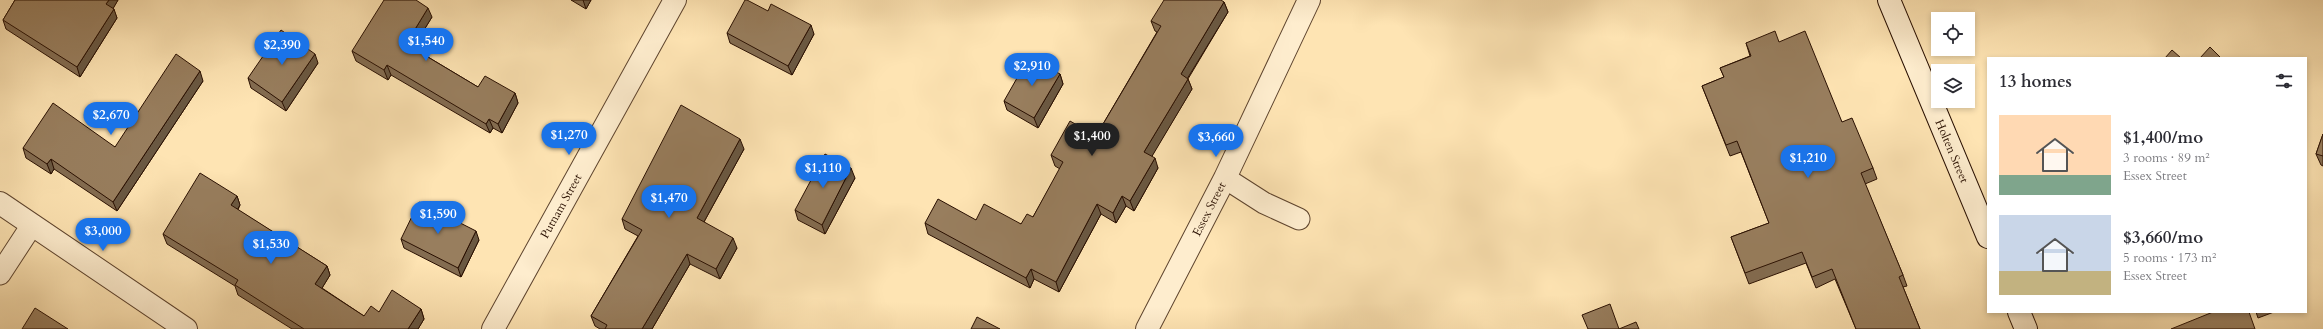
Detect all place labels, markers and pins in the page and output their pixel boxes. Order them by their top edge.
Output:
pin: $1,540 [393,28,459,62]
pin: $2,390 [249,32,315,66]
pin: $2,910 [999,53,1065,87]
pin: $2,670 [78,102,144,136]
pin: $1,270 [536,122,602,156]
pin: $1,400 [1059,123,1125,157]
pin: $3,660 [1183,124,1249,158]
pin: $1,210 [1775,145,1841,179]
pin: $1,110 [790,155,856,189]
pin: $1,470 [636,185,702,219]
pin: $1,590 [405,201,471,235]
pin: $3,000 [70,218,136,252]
pin: $1,530 [238,231,304,265]

